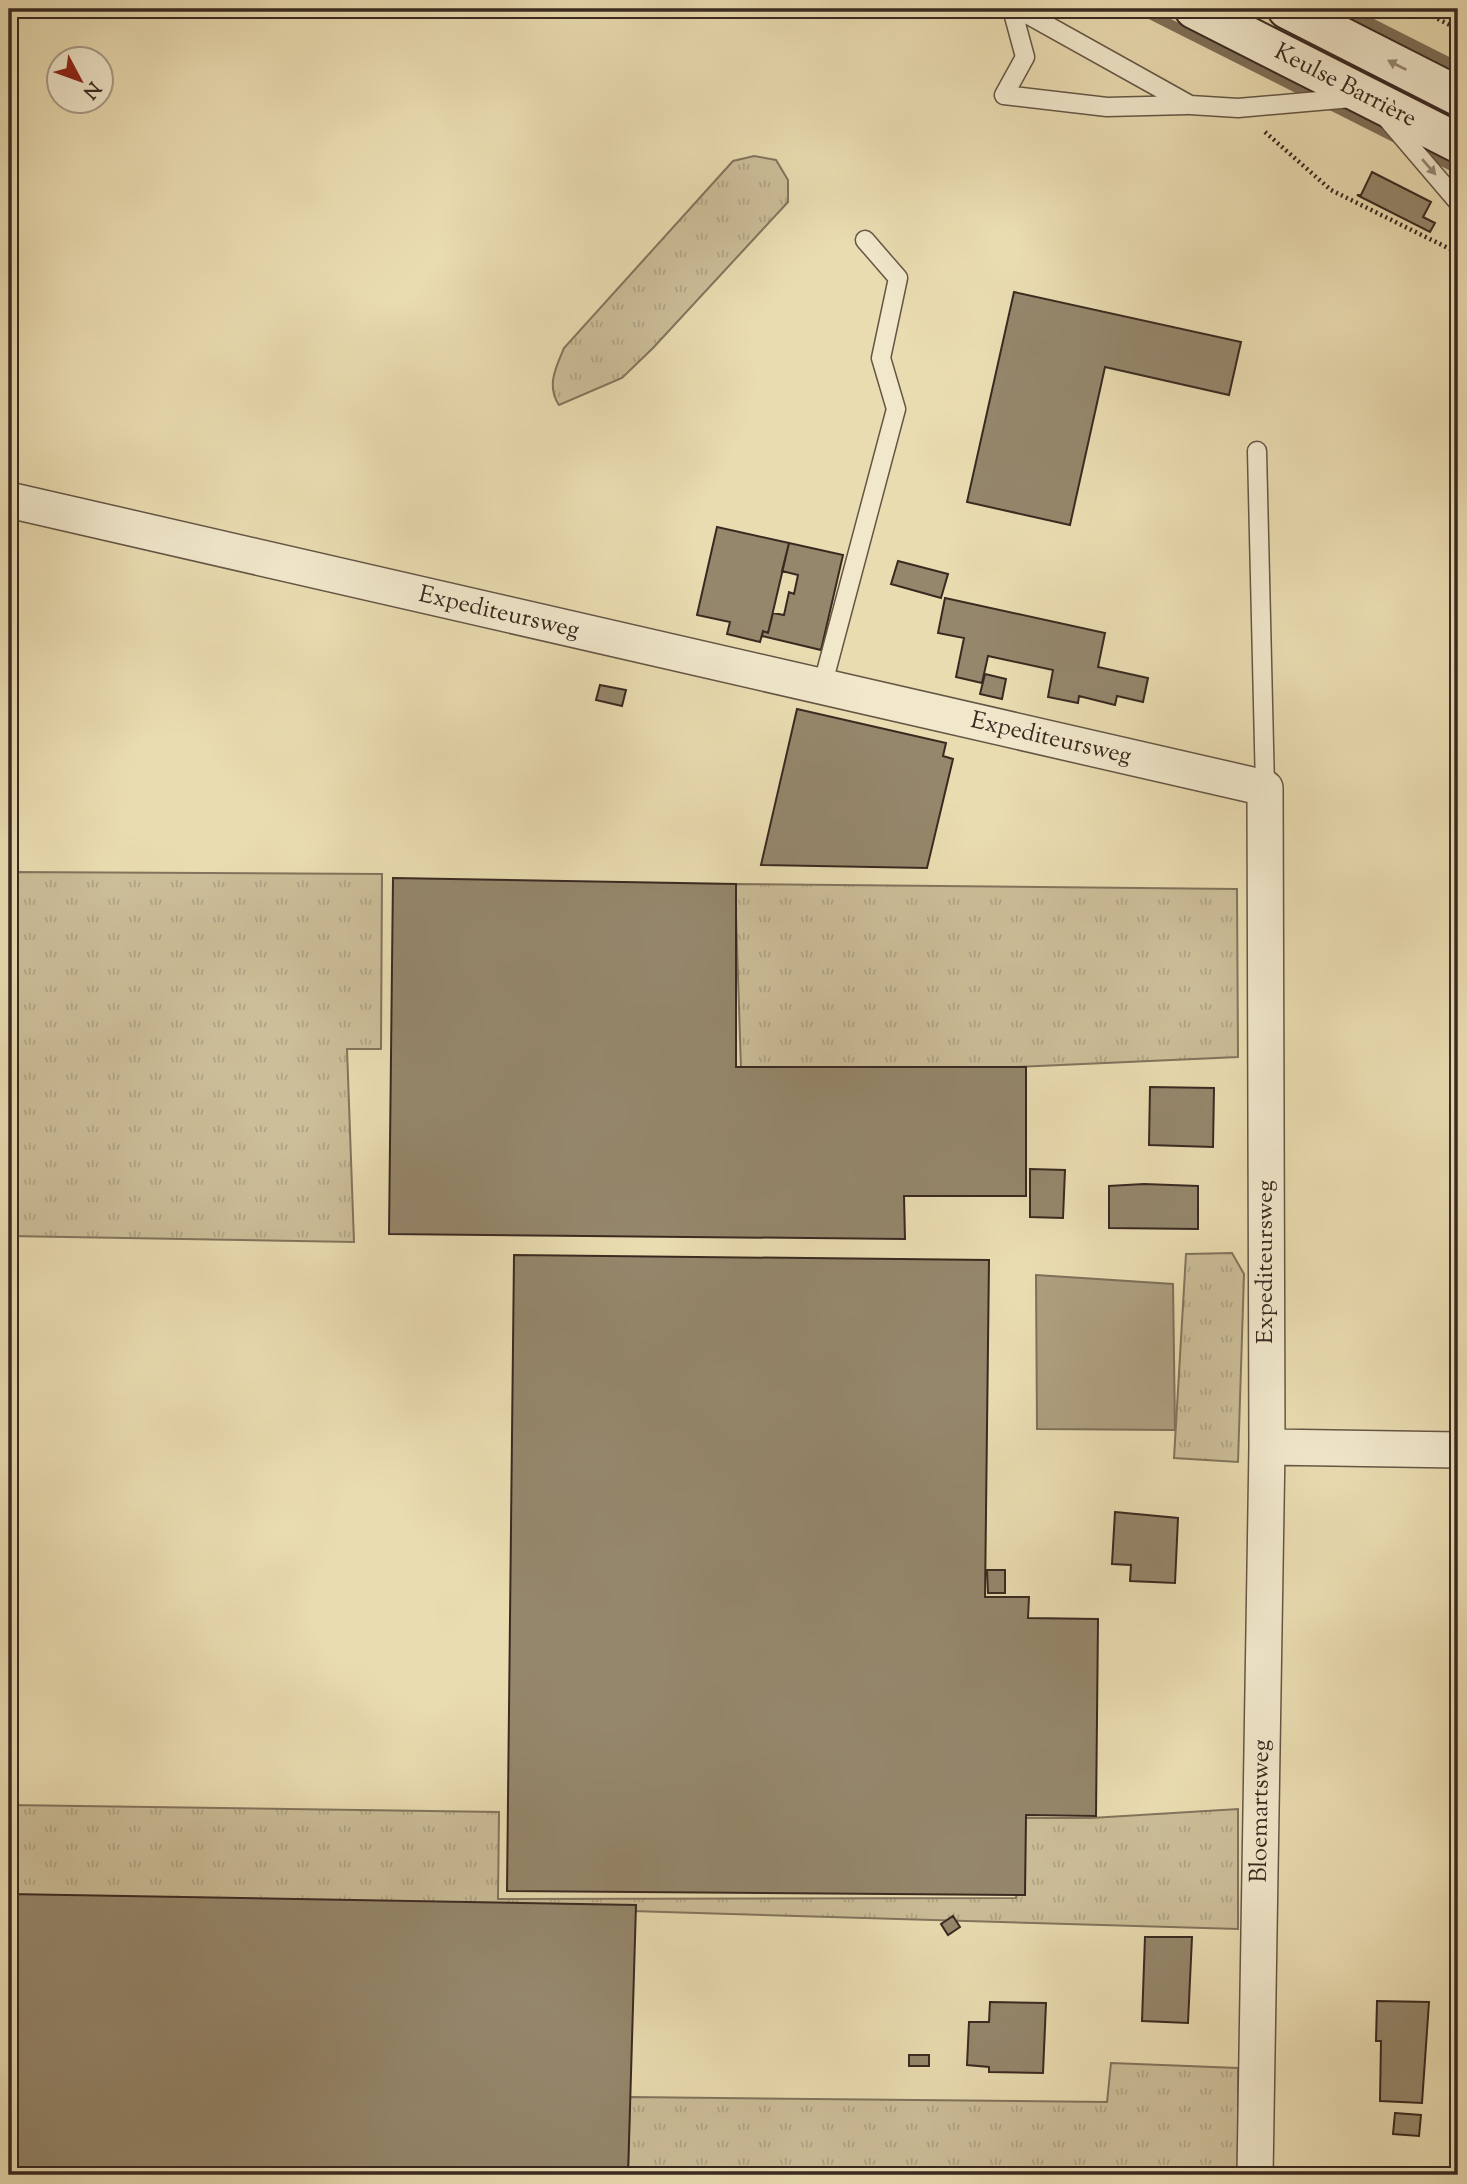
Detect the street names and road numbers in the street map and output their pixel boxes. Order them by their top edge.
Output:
street label: Keulse Barrière [1268,36,1422,136]
street label: Expediteursweg [415,578,583,648]
street label: Expediteursweg [967,704,1135,774]
street label: Expediteursweg [1249,1180,1283,1344]
street label: Bloemartsweg [1243,1739,1279,1883]

